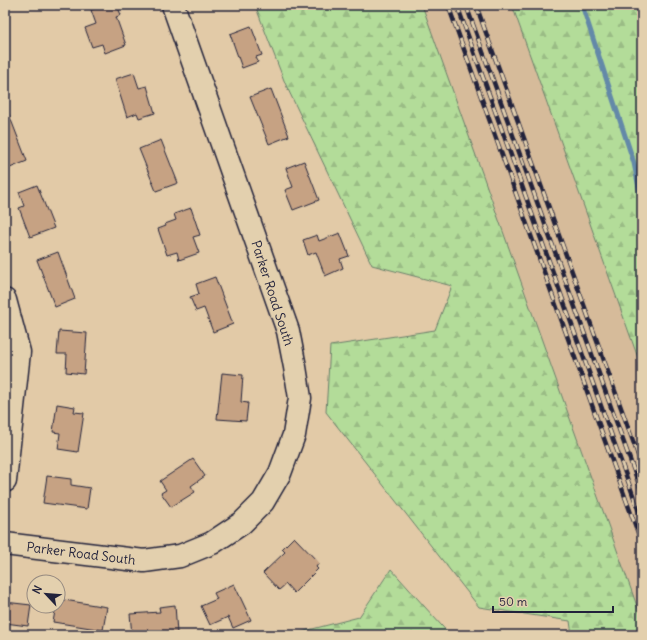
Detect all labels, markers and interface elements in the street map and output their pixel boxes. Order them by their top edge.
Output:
street label: Parker Road South [247,238,298,348]
street label: Parker Road South [25,538,137,569]
north arrow [26,574,66,614]
text: N [29,583,45,596]
scale bar [493,588,613,614]
text: 50 m [499,594,528,609]

